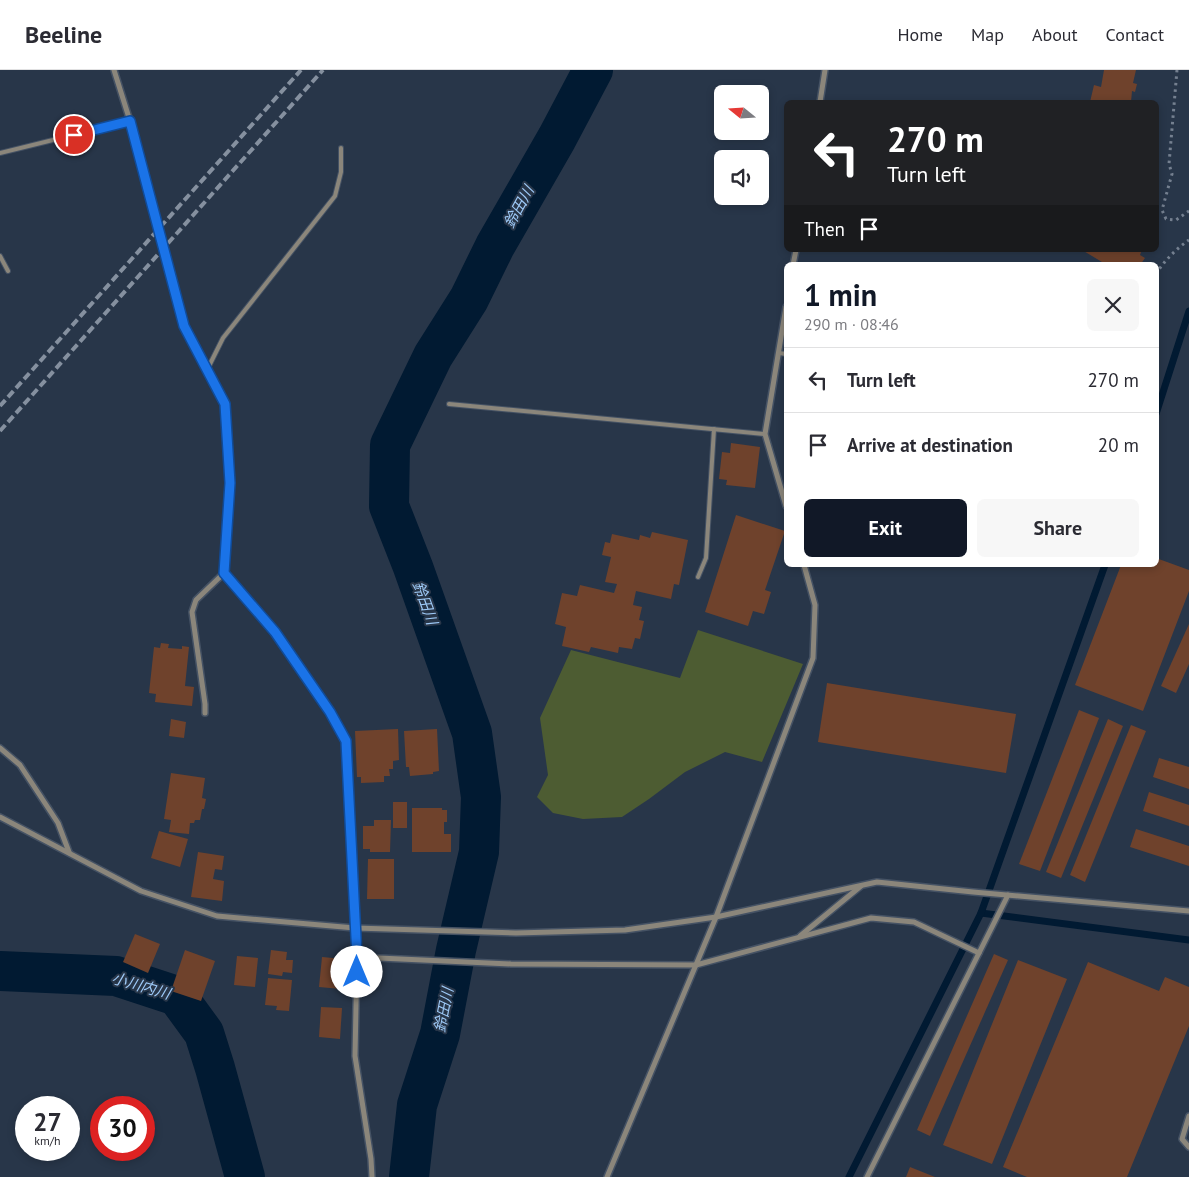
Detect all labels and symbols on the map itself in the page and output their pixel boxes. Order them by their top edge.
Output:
north arrow [714,85,769,140]
pin [53,114,95,156]
water label: 鈴田川 [499,181,539,231]
water label: 鈴田川 [409,578,443,629]
position arrow [330,945,382,997]
water label: 小川内川 [110,968,175,1003]
water label: 鈴田川 [430,984,458,1034]
speed limit sign: 30 [90,1096,155,1161]

